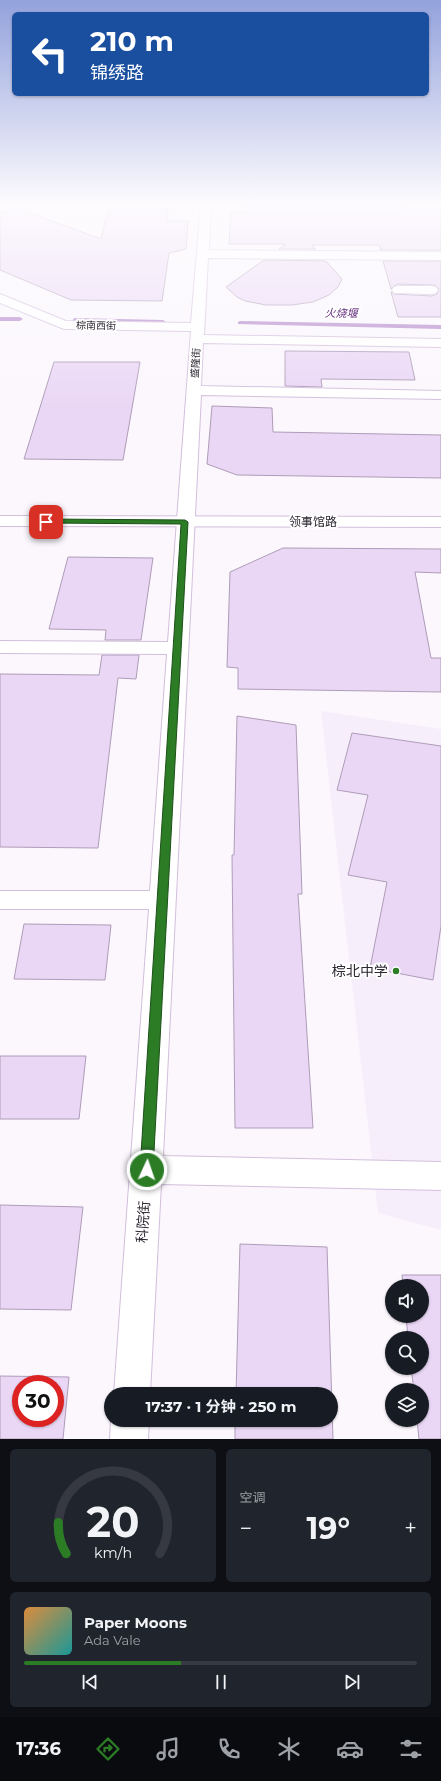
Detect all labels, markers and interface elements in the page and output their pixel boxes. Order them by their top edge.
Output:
text: 210 m [90,24,174,58]
icon: left [24,28,76,80]
text: 锦绣路 [90,62,144,84]
water label: 火烧堰 [324,306,360,320]
street label: 棕南西街 [76,319,116,332]
street label: 盛隆街 [188,348,203,378]
pin [29,505,63,539]
icon: arrive [35,511,57,533]
street label: 领事馆路 [289,514,337,529]
place label: 棕北中学 [332,962,388,980]
marker: 棕北中学 [391,966,401,976]
position arrow [126,1149,168,1191]
street label: 科院街 [133,1200,153,1244]
map controls [385,1279,429,1427]
button: sound [385,1279,429,1323]
button: search [385,1331,429,1375]
speed limit sign: 30 [12,1375,64,1427]
button: layers [385,1383,429,1427]
text: 17:37 · 1 分钟 · 250 m [146,1397,296,1416]
text: 空调 [240,1489,266,1505]
text: 20 [86,1496,139,1546]
text: 19° [307,1510,350,1547]
text: − [240,1515,252,1542]
text: + [404,1515,417,1542]
text: km/h [94,1543,132,1561]
text: Paper Moons [84,1613,187,1632]
text: Ada Vale [84,1632,141,1648]
icon: previous [79,1671,101,1693]
icon: pause [210,1671,232,1693]
icon: next [341,1671,363,1693]
icon: directions [94,1735,122,1763]
icon: music [154,1735,182,1763]
icon: phone [215,1735,243,1763]
icon: climate [275,1735,303,1763]
icon: car [336,1735,364,1763]
icon: filters [397,1735,425,1763]
text: 17:36 [16,1738,61,1760]

